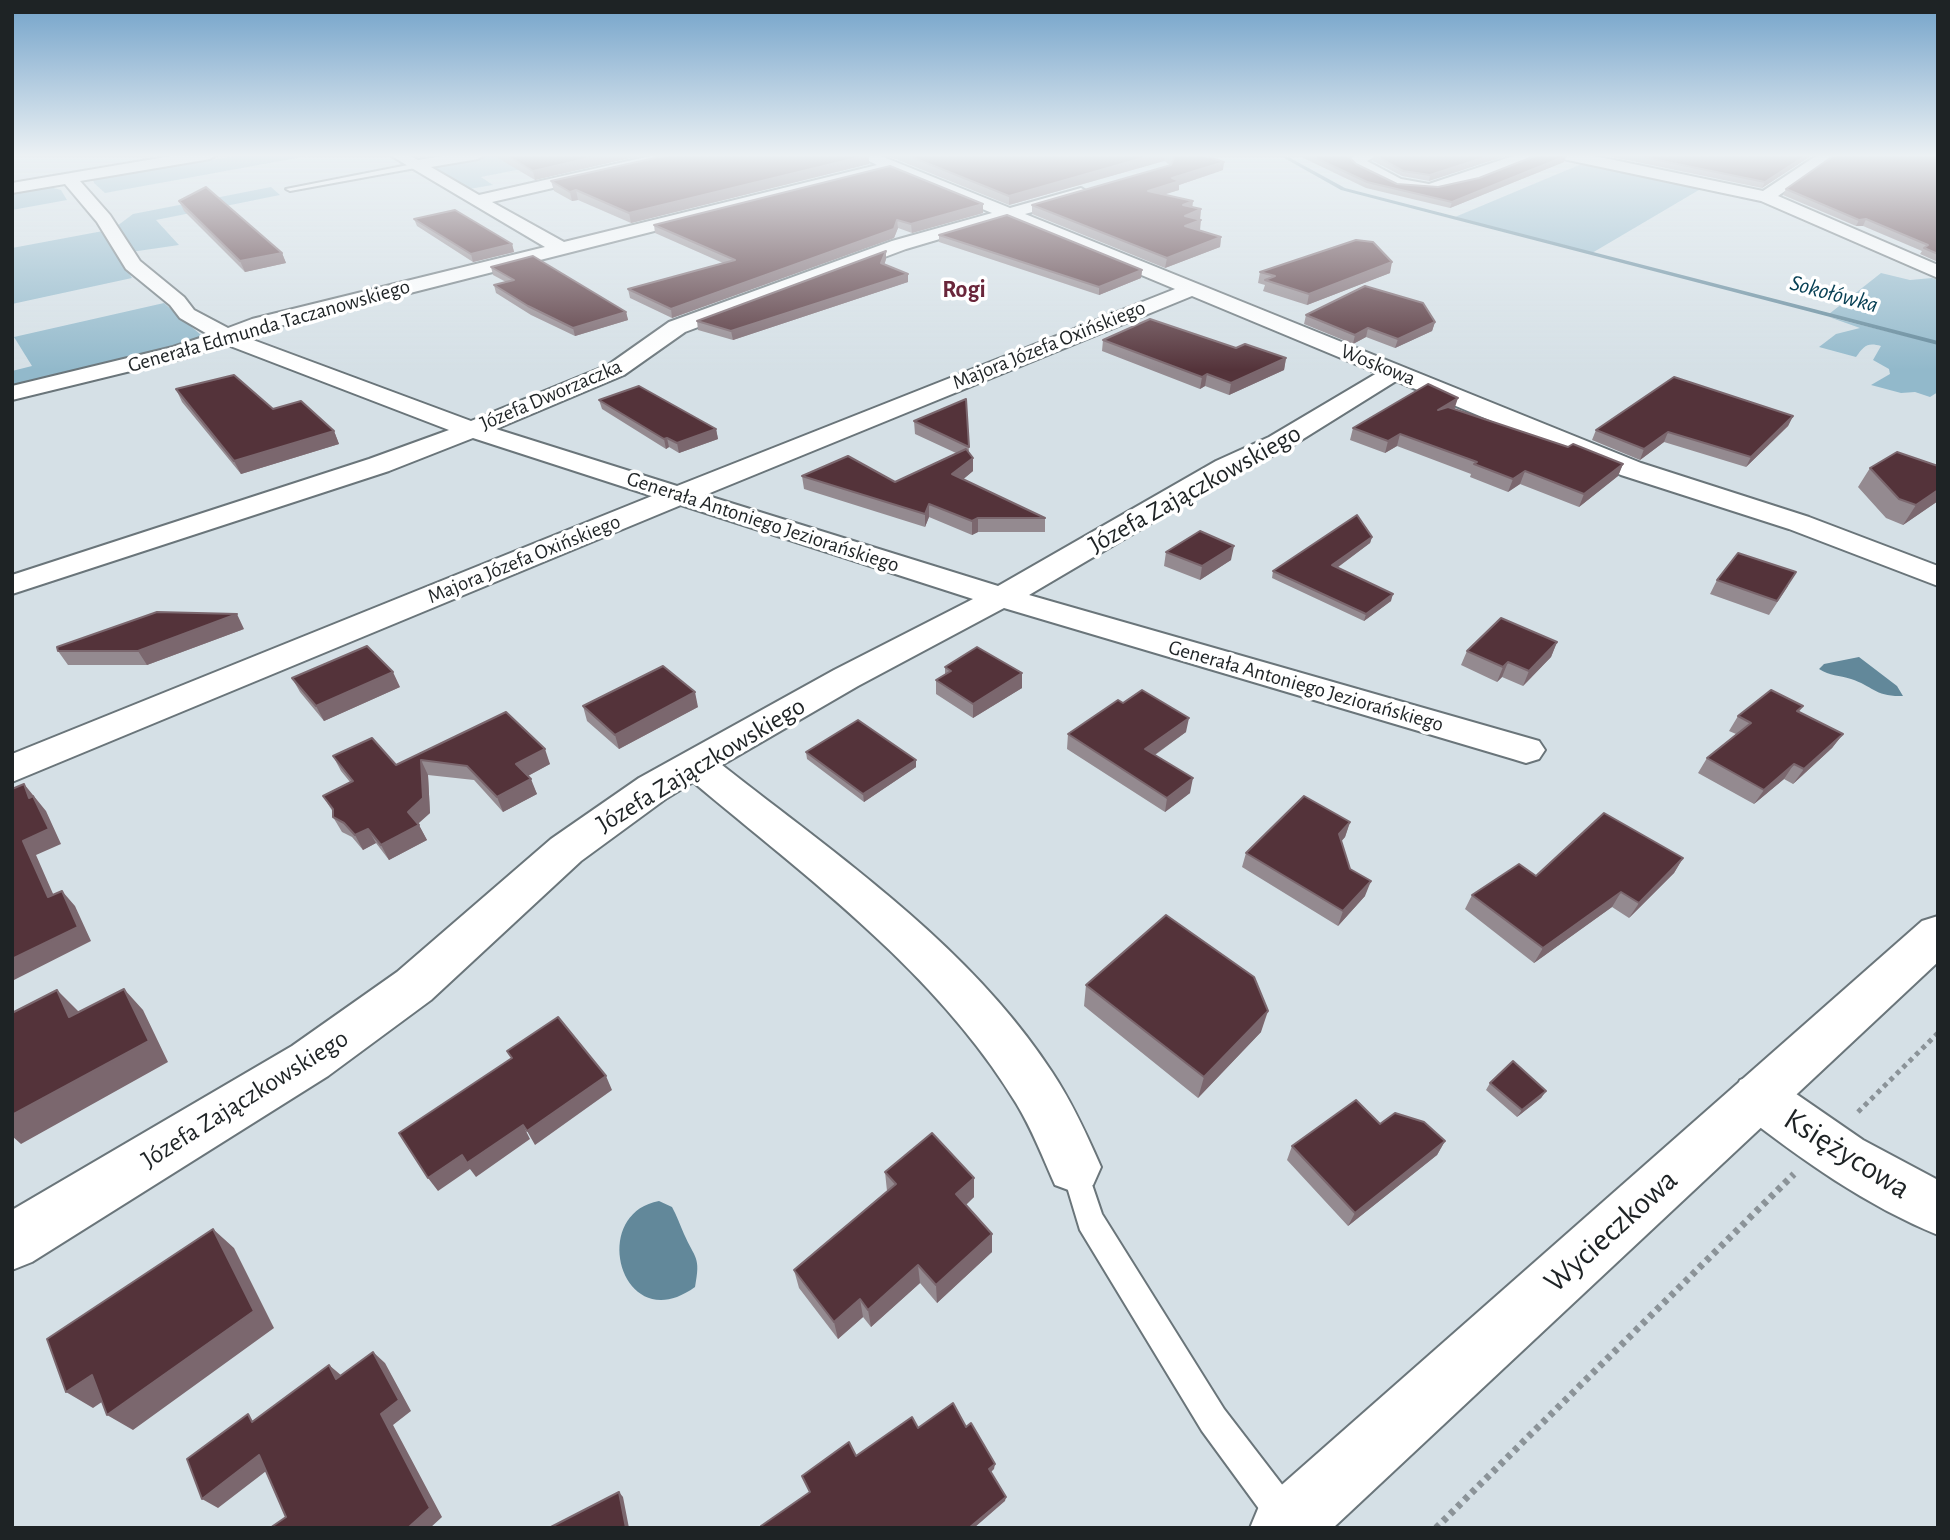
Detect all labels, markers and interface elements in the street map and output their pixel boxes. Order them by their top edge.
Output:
water label: Sokołówka [1787,269,1881,319]
street label: Generała Edmunda Taczanowskiego [125,274,413,378]
district label: Rogi [942,276,986,304]
street label: Majora Józefa Oxińskiego [949,295,1149,395]
street label: Woskowa [1337,339,1419,391]
street label: Józefa Dworzaczka [476,354,626,436]
street label: Józefa Zajączkowskiego [1083,418,1307,560]
street label: Generała Antoniego Jeziorańskiego [624,466,902,578]
street label: Majora Józefa Oxińskiego [424,509,624,609]
street label: Generała Antoniego Jeziorańskiego [1166,635,1446,737]
street label: Józefa Zajączkowskiego [591,690,811,840]
street label: Józefa Zajączkowskiego [136,1023,354,1175]
street label: Księżycowa [1777,1100,1917,1208]
street label: Wycieczkowa [1536,1161,1686,1301]

